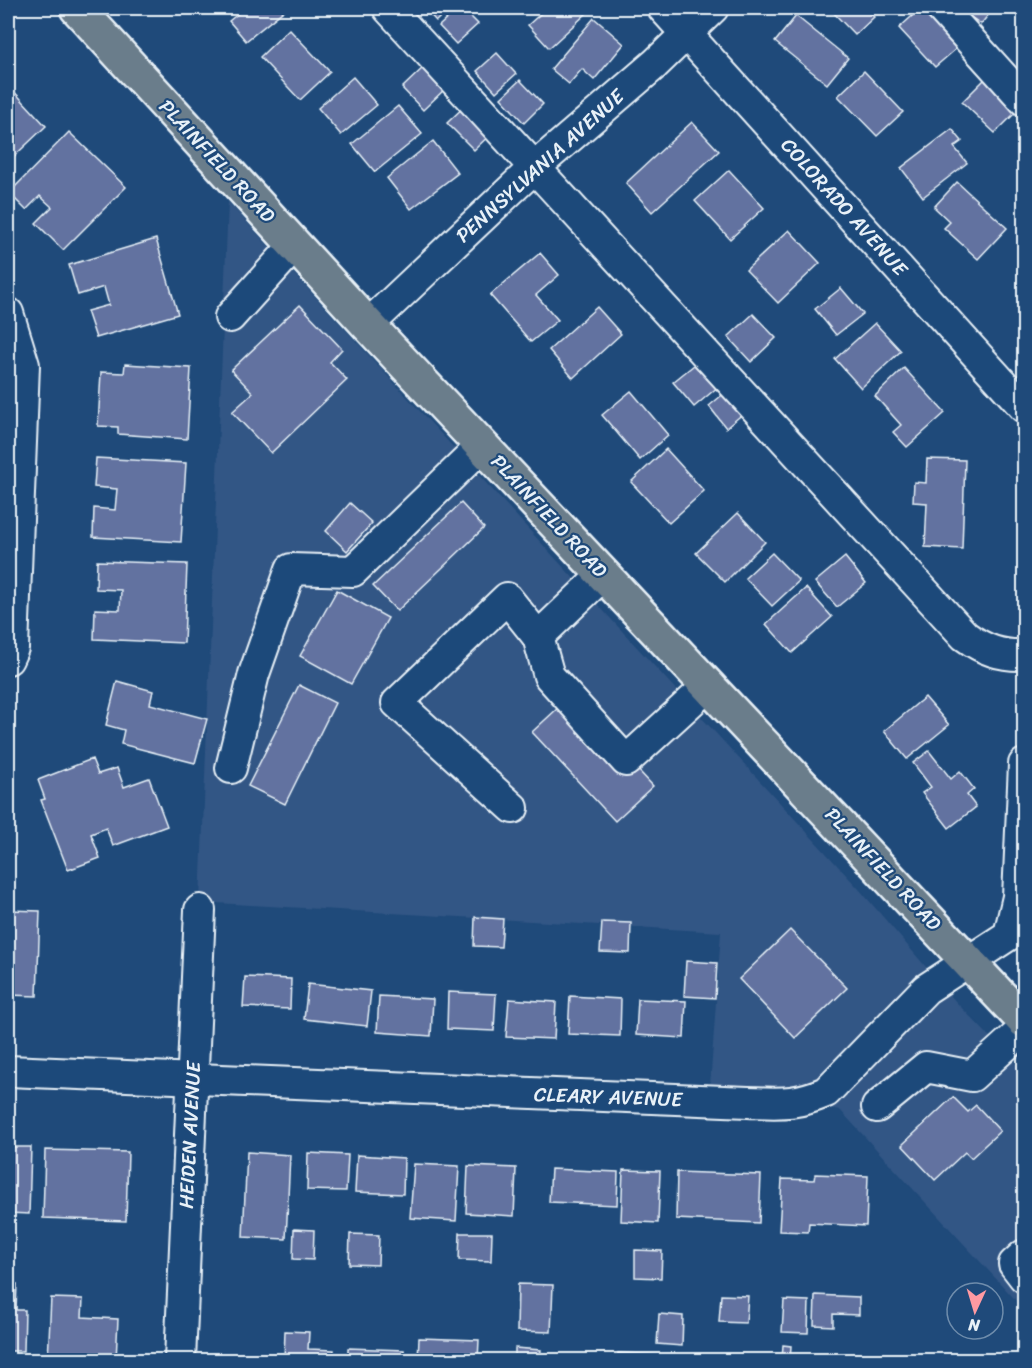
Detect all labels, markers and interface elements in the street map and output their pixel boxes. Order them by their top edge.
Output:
street label: PENNSYLVANIA AVENUE [448,79,634,252]
street label: PLAINFIELD ROAD [150,91,284,231]
street label: COLORADO AVENUE [772,129,918,286]
street label: PLAINFIELD ROAD [482,446,616,586]
street label: PLAINFIELD ROAD [816,799,950,939]
street label: HEIDEN AVENUE [169,1058,211,1210]
street label: CLEARY AVENUE [533,1077,685,1117]
north arrow [945,1281,1005,1341]
text: N [967,1311,982,1340]

